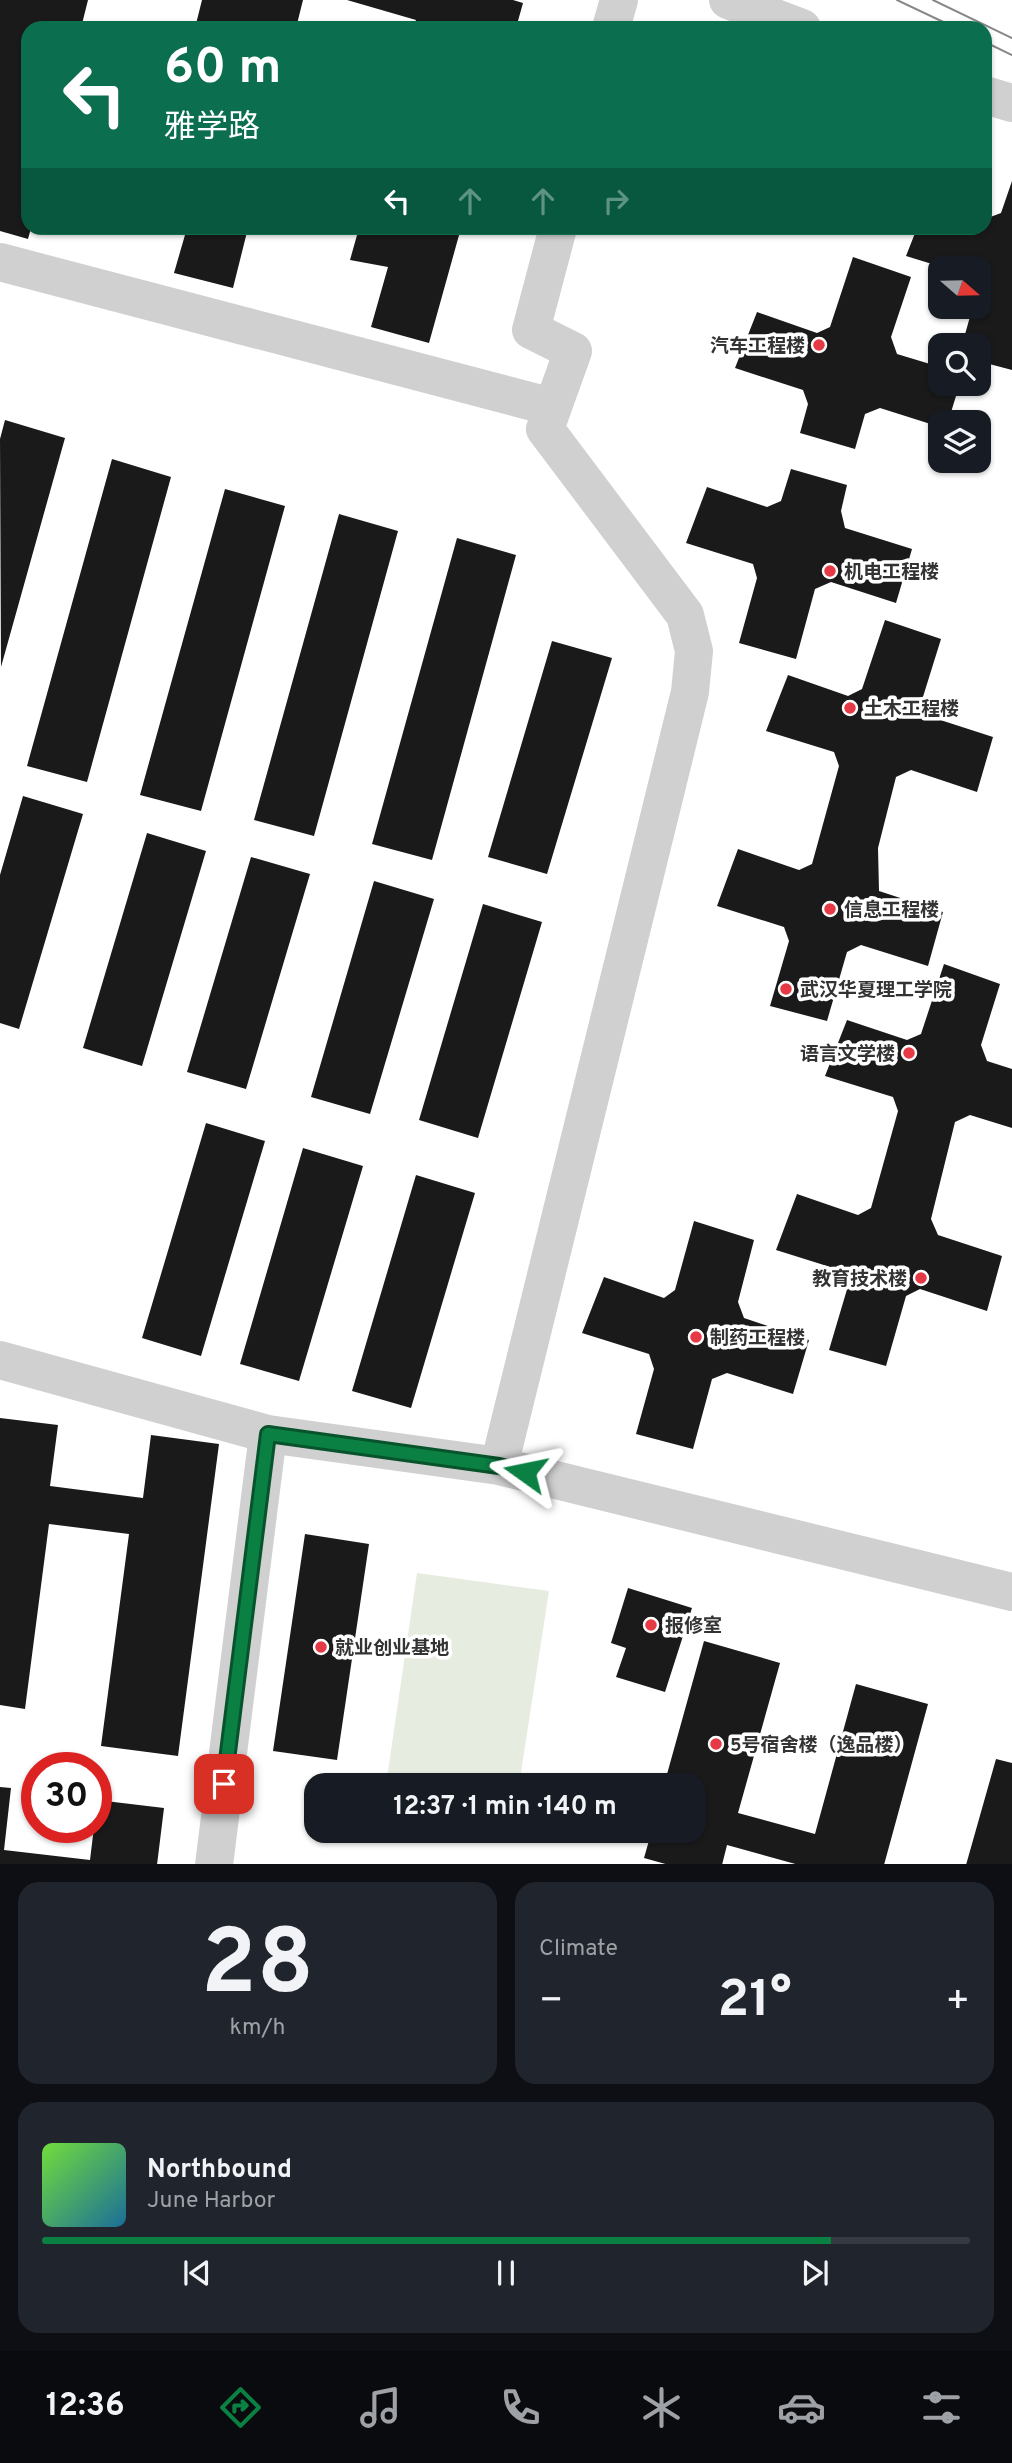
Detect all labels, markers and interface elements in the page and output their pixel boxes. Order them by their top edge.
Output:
text: 60 m [164,39,282,101]
icon: left [49,49,140,140]
text: 雅学路 [164,109,260,149]
icon: left [378,182,416,220]
icon: ahead [451,182,489,220]
icon: ahead [524,182,562,220]
icon: right [597,182,635,220]
north arrow [928,256,990,318]
map controls [928,256,991,473]
button: search [928,333,991,396]
place label: 汽车工程楼 [710,335,805,359]
marker: 汽车工程楼 [811,337,827,353]
button: layers [928,410,991,473]
place label: 机电工程楼 [844,561,939,585]
marker: 机电工程楼 [822,563,838,579]
place label: 土木工程楼 [864,698,959,722]
marker: 土木工程楼 [842,700,858,716]
place label: 信息工程楼 [844,899,939,923]
marker: 信息工程楼 [822,901,838,917]
place label: 武汉华夏理工学院 [800,979,952,1003]
marker: 武汉华夏理工学院 [778,981,794,997]
place label: 语言文学楼 [800,1043,895,1067]
marker: 语言文学楼 [901,1045,917,1061]
place label: 教育技术楼 [812,1268,907,1292]
marker: 教育技术楼 [913,1270,929,1286]
place label: 制药工程楼 [710,1327,805,1351]
marker: 制药工程楼 [688,1329,704,1345]
position arrow [488,1435,562,1509]
place label: 报修室 [665,1615,722,1639]
marker: 报修室 [643,1617,659,1633]
place label: 就业创业基地 [335,1637,449,1661]
marker: 就业创业基地 [313,1639,329,1655]
place label: 5号宿舍楼（逸品楼） [730,1734,913,1758]
marker: 5号宿舍楼（逸品楼） [708,1736,724,1752]
speed limit sign: 30 [21,1752,112,1843]
pin [194,1754,254,1814]
icon: arrive [205,1765,243,1803]
text: 12:37 · 1 min · 140 m [393,1791,617,1824]
text: 28 [201,1911,314,2026]
text: Climate [539,1935,618,1964]
text: 21° [717,1969,792,2035]
text: − [539,1978,564,2027]
text: + [945,1978,970,2027]
text: km/h [230,2014,285,2043]
text: Northbound [147,2154,292,2187]
text: June Harbor [147,2187,275,2216]
icon: previous [178,2254,216,2292]
icon: pause [487,2254,525,2292]
icon: next [796,2254,834,2292]
icon: directions [216,2383,265,2432]
icon: music [356,2383,405,2432]
icon: phone [496,2383,545,2432]
icon: climate [637,2383,686,2432]
icon: car [777,2383,826,2432]
icon: filters [917,2383,966,2432]
text: 12:36 [46,2387,125,2427]

